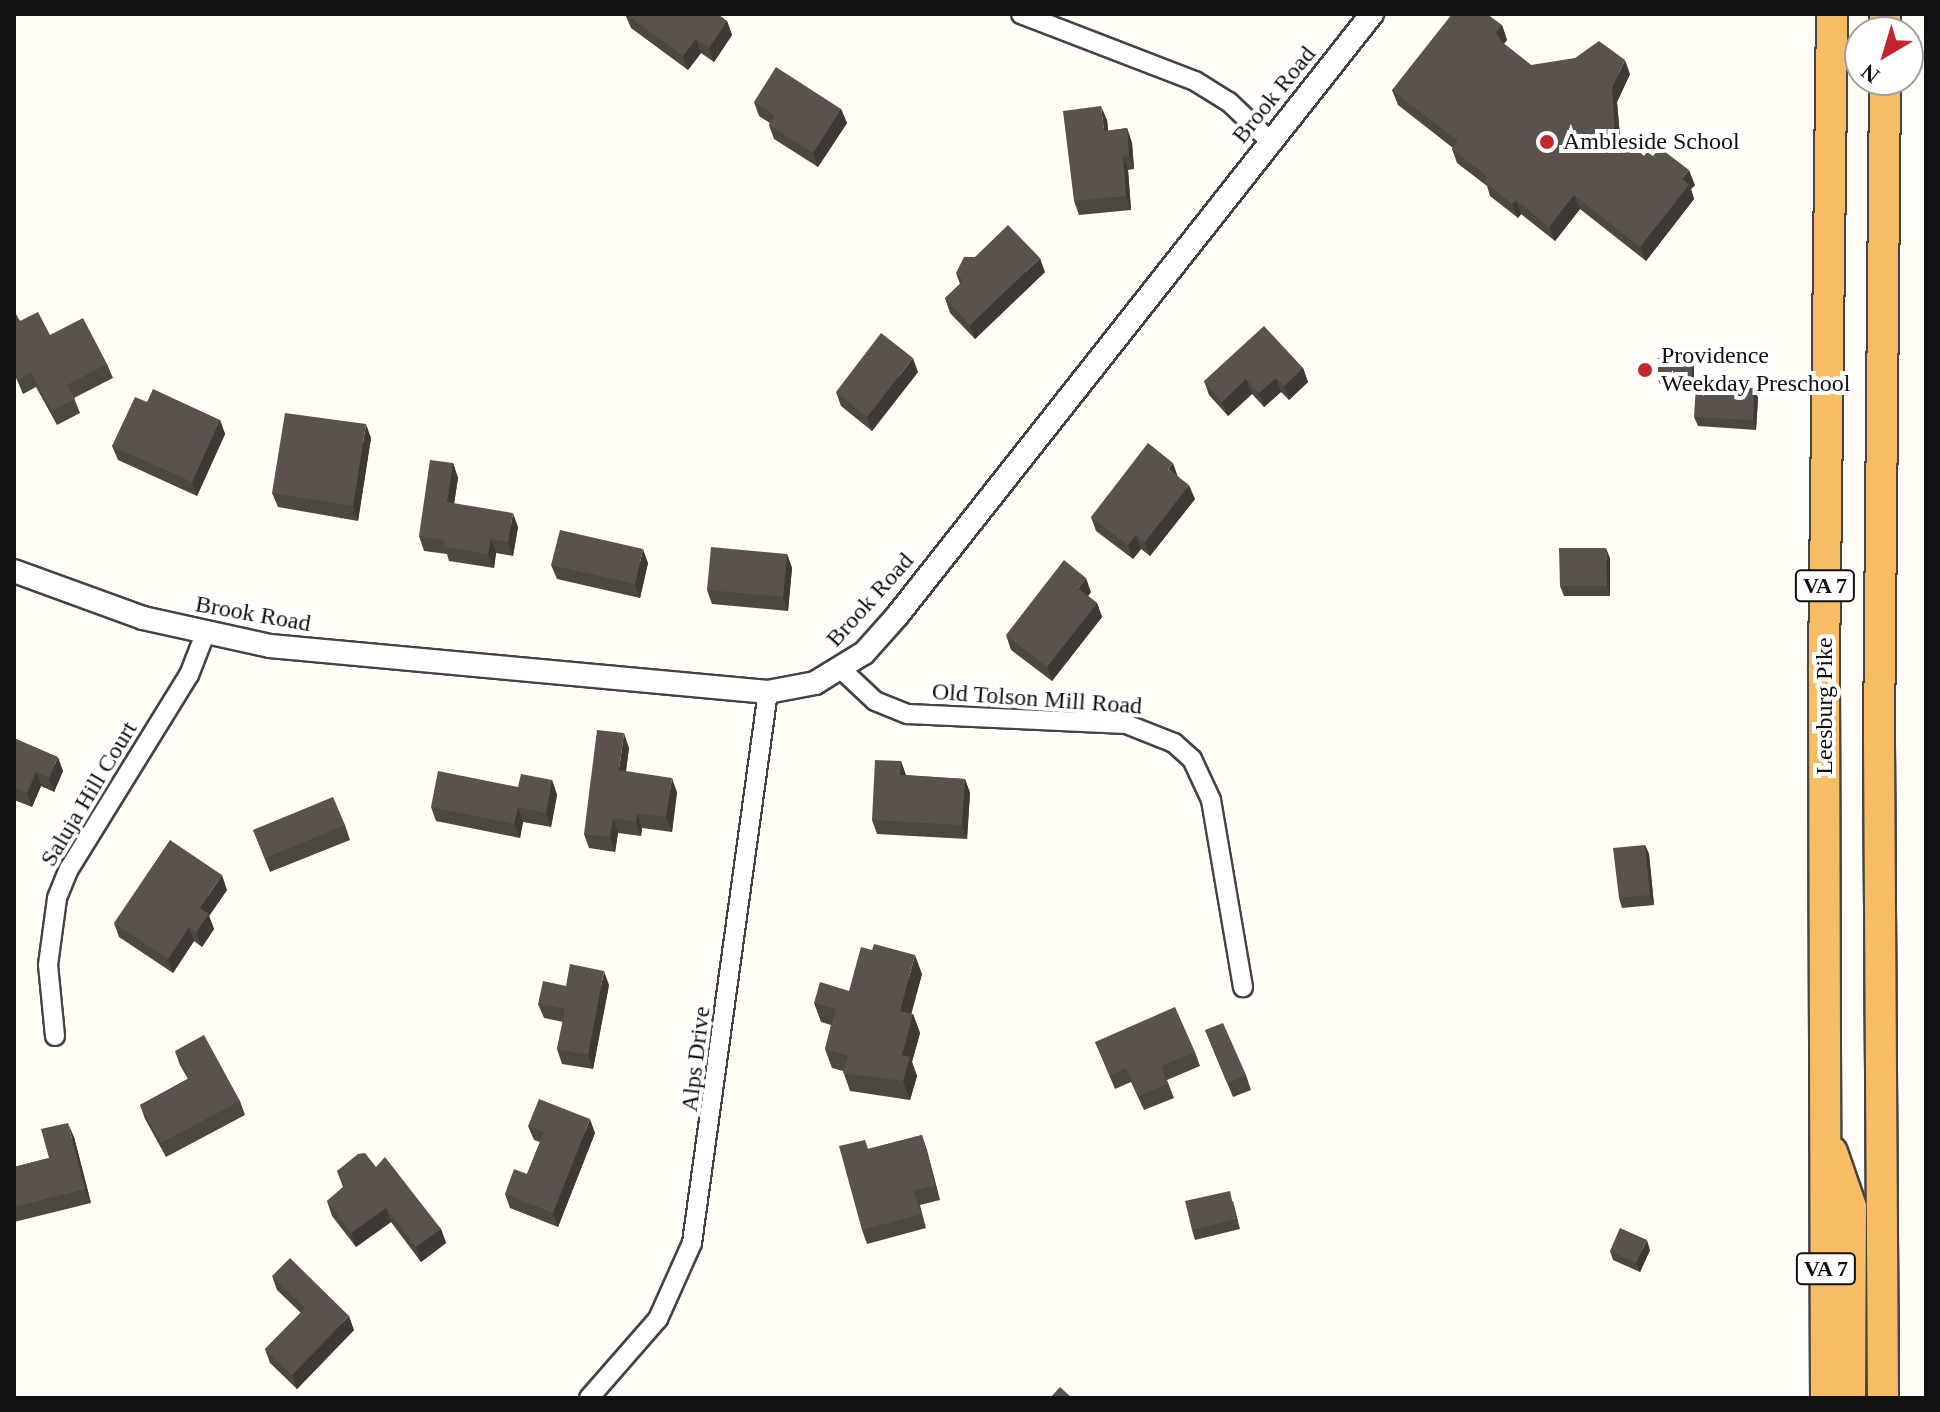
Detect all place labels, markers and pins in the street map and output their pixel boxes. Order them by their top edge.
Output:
place label: Ambleside School [1563,128,1740,156]
marker: Ambleside School [1538,133,1556,151]
place label: Providence Weekday Preschool [1661,342,1850,398]
marker: Providence Weekday Preschool [1636,361,1654,379]

